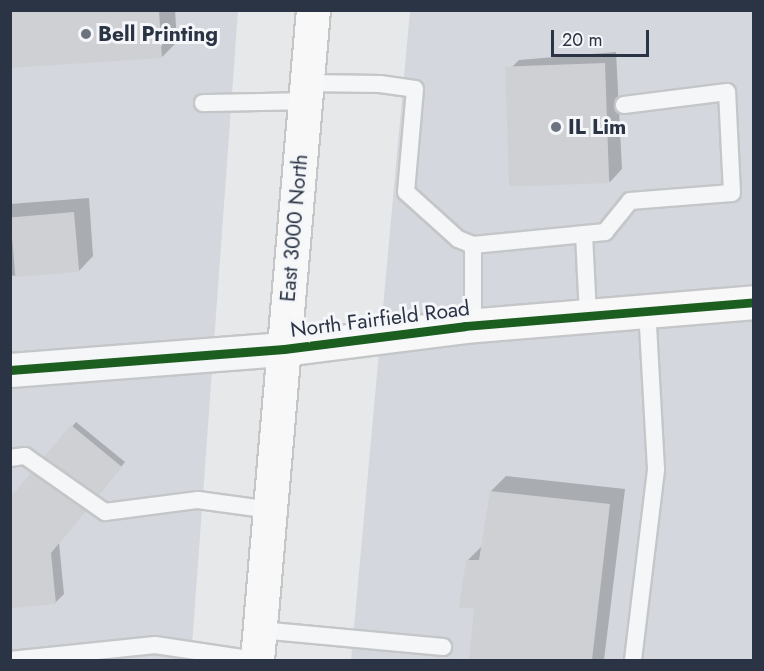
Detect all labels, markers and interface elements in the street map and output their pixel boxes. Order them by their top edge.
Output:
scale bar [554,18,652,56]
place label: Bell Printing [98,21,218,47]
marker: Bell Printing [79,27,93,41]
text: 20 m [562,27,602,53]
place label: IL Lim [568,114,626,140]
marker: IL Lim [549,120,563,134]
street label: East 3000 North [275,153,313,303]
street label: North Fairfield Road [289,295,471,343]

